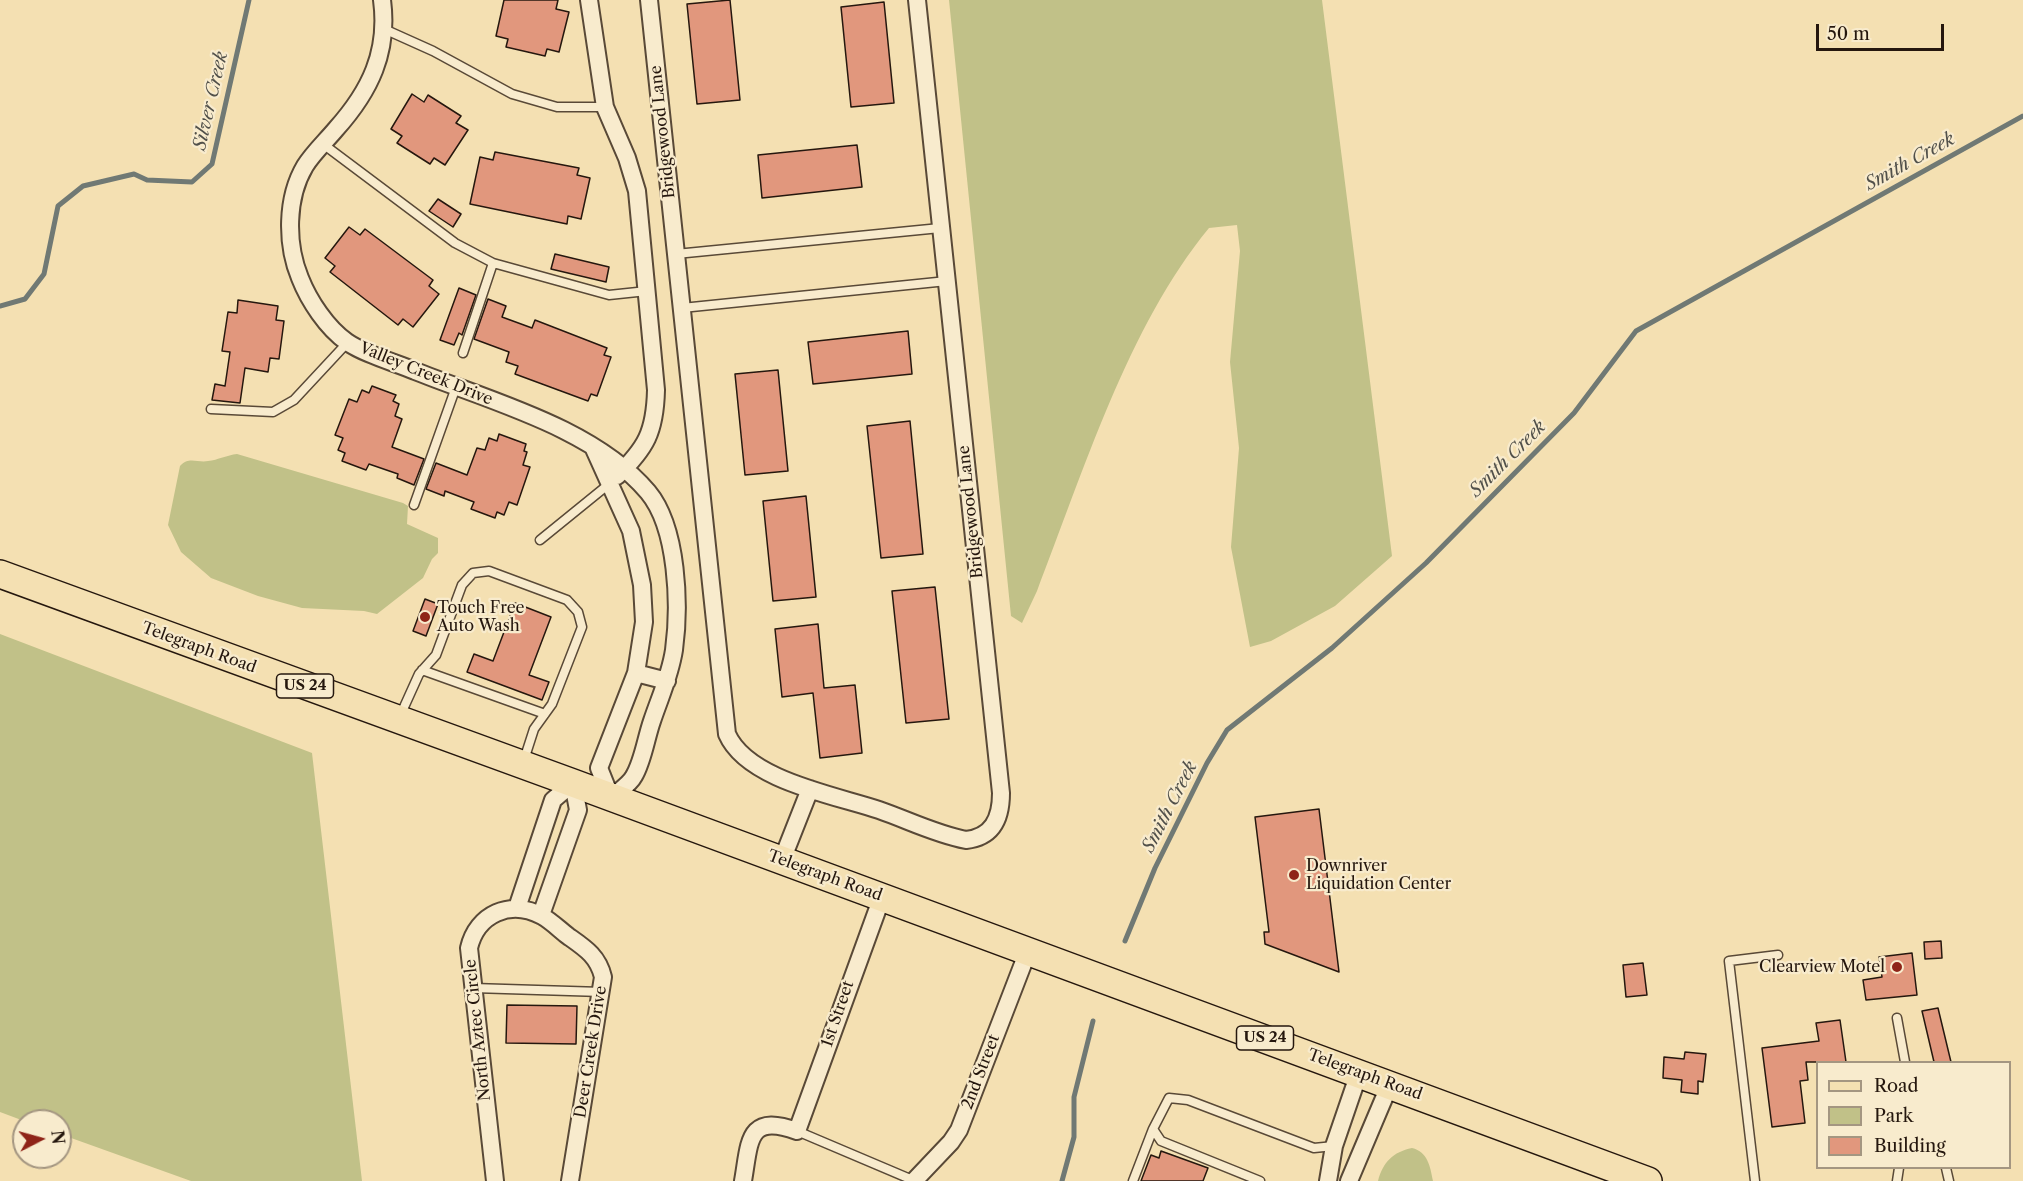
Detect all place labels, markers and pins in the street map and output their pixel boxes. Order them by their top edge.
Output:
place label: Touch Free Auto Wash [437,598,525,636]
marker: Touch Free Auto Wash [418,610,432,624]
place label: Downriver Liquidation Center [1306,856,1451,894]
marker: Downriver Liquidation Center [1287,868,1301,882]
place label: Clearview Motel [1759,957,1885,977]
marker: Clearview Motel [1890,960,1904,974]

